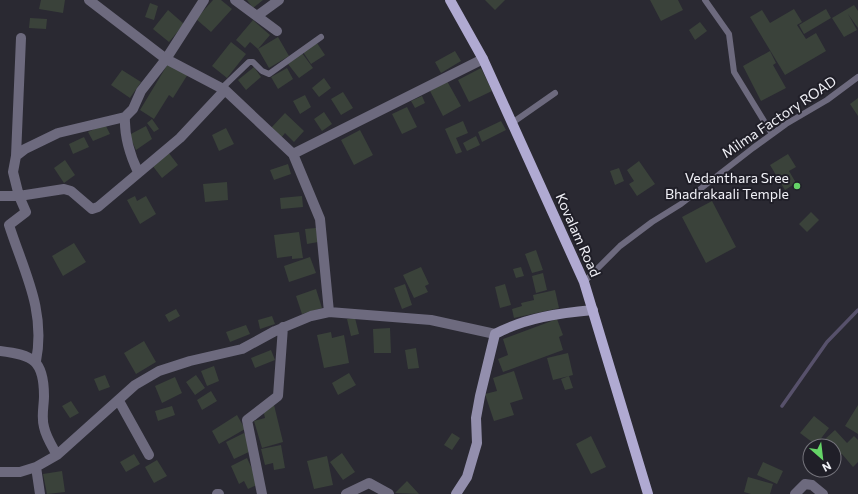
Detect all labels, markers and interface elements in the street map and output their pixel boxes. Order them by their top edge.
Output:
street label: Milma Factory ROAD [718,72,839,161]
place label: Vedanthara Sree Bhadrakaali Temple [665,169,789,202]
marker: Vedanthara Sree Bhadrakaali Temple [792,181,802,191]
street label: Kovalam Road [552,190,604,279]
north arrow [802,438,842,478]
text: N [820,460,834,475]

